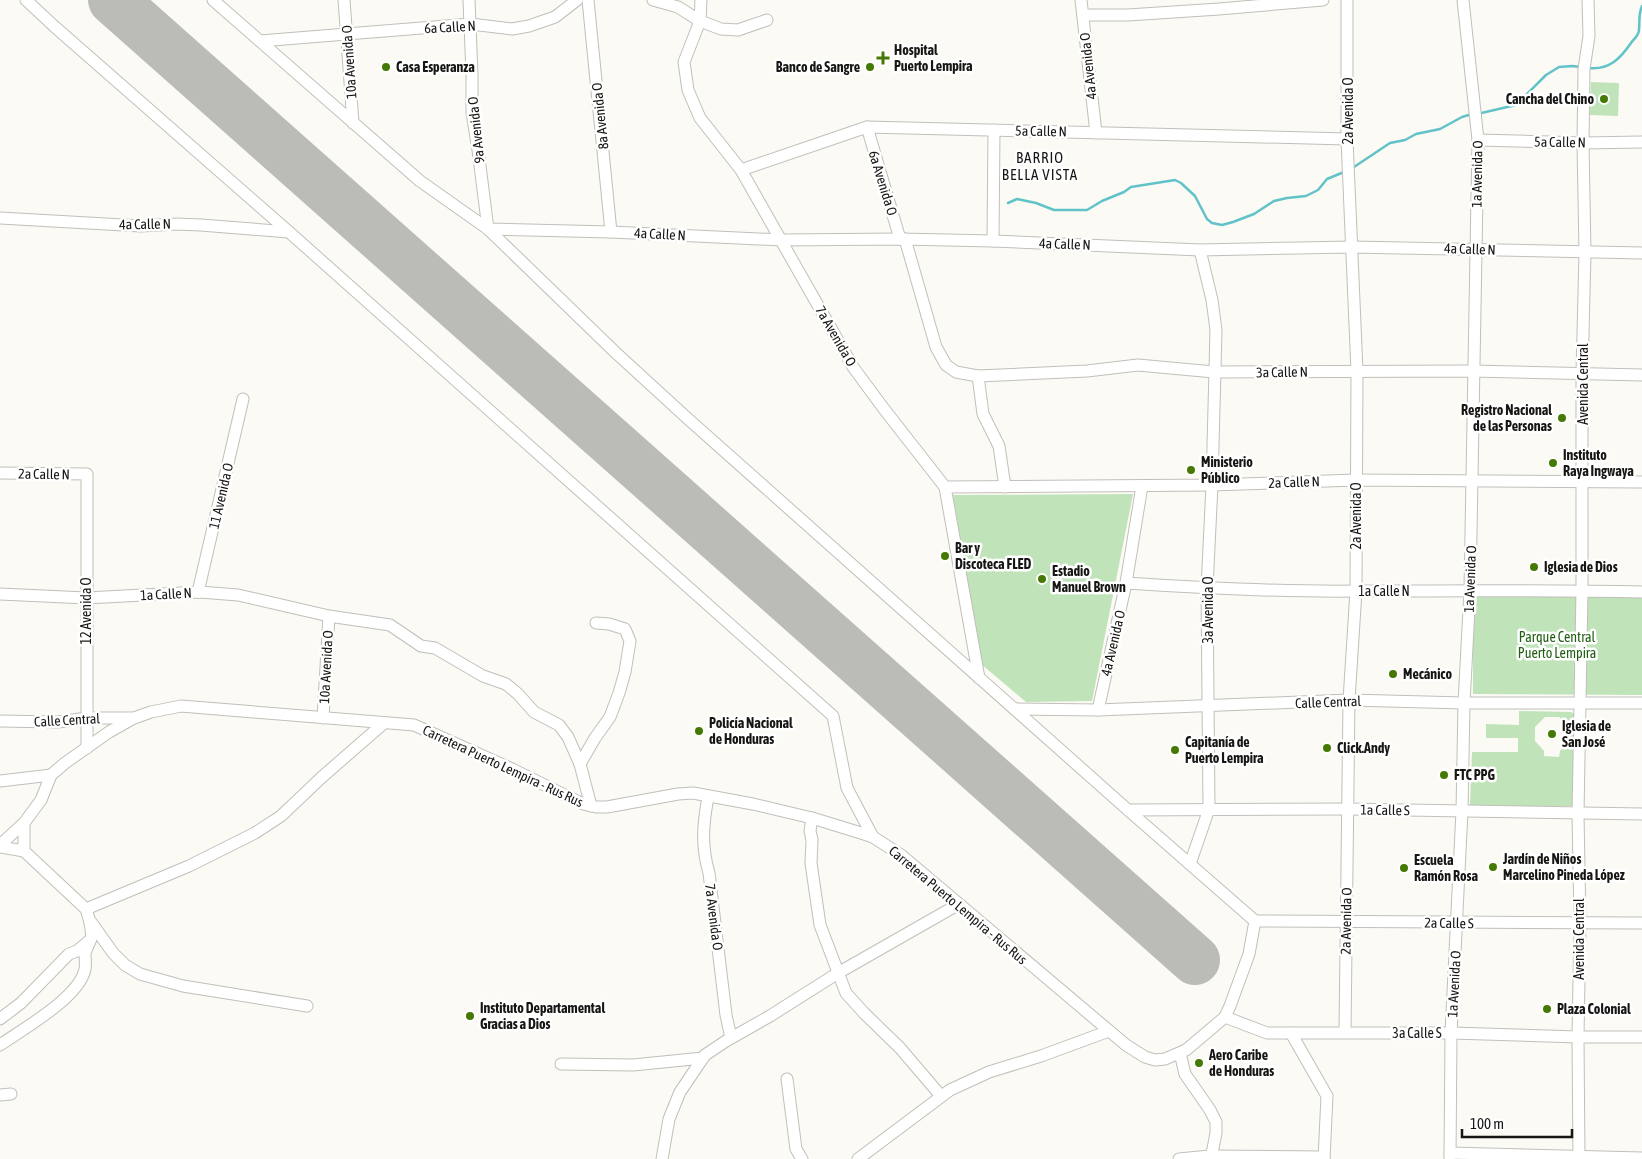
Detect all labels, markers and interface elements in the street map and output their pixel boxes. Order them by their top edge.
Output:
street label: 6a Calle N [424,18,476,36]
street label: 10a Avenida O [338,25,360,99]
street label: 4a Avenida O [1077,32,1099,100]
place label: Hospital Puerto Lempira [894,42,973,74]
marker: Hospital Puerto Lempira [876,51,890,65]
place label: Casa Esperanza [396,59,475,75]
place label: Banco de Sangre [776,59,860,75]
marker: Casa Esperanza [380,61,392,73]
marker: Banco de Sangre [864,61,876,73]
street label: 2a Avenida O [1340,77,1356,145]
street label: 8a Avenida O [589,82,611,150]
place label: Cancha del Chino [1506,91,1594,107]
marker: Cancha del Chino [1598,93,1610,105]
street label: 9a Avenida O [465,96,487,164]
street label: 5a Calle N [1015,123,1067,139]
street label: 5a Calle N [1534,134,1586,150]
street label: 1a Avenida O [1468,140,1486,208]
street label: 6a Avenida O [866,149,900,217]
district label: BARRIO BELLA VISTA [1002,149,1078,183]
street label: 4a Calle N [119,216,171,232]
street label: 4a Calle N [634,225,686,243]
street label: 4a Calle N [1039,235,1091,253]
street label: 4a Calle N [1444,240,1496,258]
street label: 7a Avenida O [812,303,860,369]
street label: Avenida Central [1575,343,1591,425]
street label: 3a Calle N [1256,364,1308,380]
place label: Registro Nacional de las Personas [1461,402,1552,434]
marker: Registro Nacional de las Personas [1556,412,1568,424]
place label: Instituto Raya Ingwaya [1563,447,1634,479]
place label: Ministerio Público [1201,454,1253,486]
marker: Instituto Raya Ingwaya [1547,457,1559,469]
street label: 11 Avenida O [206,461,236,531]
marker: Ministerio Público [1185,464,1197,476]
street label: 2a Calle N [18,466,70,482]
street label: 2a Calle N [1268,473,1320,491]
street label: 2a Avenida O [1348,482,1364,550]
place label: Bar y Discoteca FLED [955,540,1032,572]
street label: 1a Avenida O [1461,545,1479,613]
marker: Bar y Discoteca FLED [939,550,951,562]
place label: Iglesia de Dios [1544,559,1618,575]
marker: Iglesia de Dios [1528,561,1540,573]
place label: Estadio Manuel Brown [1052,563,1126,595]
marker: Estadio Manuel Brown [1036,573,1048,585]
street label: 3a Avenida O [1200,576,1216,644]
street label: 12 Avenida O [78,577,94,645]
street label: 1a Calle N [1358,583,1410,599]
street label: 1a Calle N [140,585,192,603]
street label: 4a Avenida O [1098,609,1128,677]
park label: Parque Central Puerto Lempira [1518,629,1596,661]
street label: 10a Avenida O [316,630,336,704]
place label: Mecánico [1403,666,1453,682]
marker: Mecánico [1387,668,1399,680]
street label: Calle Central [1295,693,1361,711]
street label: Calle Central [34,710,101,730]
place label: Policía Nacional de Honduras [709,715,793,747]
place label: Iglesia de San José [1562,718,1611,750]
street label: Carretera Puerto Lempira - Rus Rus [420,722,586,810]
marker: Policía Nacional de Honduras [693,725,705,737]
marker: Iglesia de San José [1546,728,1558,740]
place label: Capitanía de Puerto Lempira [1185,734,1264,766]
place label: Click.Andy [1337,740,1390,756]
marker: Click.Andy [1321,742,1333,754]
marker: Capitanía de Puerto Lempira [1169,744,1181,756]
place label: FTC PPG [1454,767,1495,783]
marker: FTC PPG [1438,769,1450,781]
street label: 1a Calle S [1360,802,1410,818]
street label: Carretera Puerto Lempira - Rus Rus [886,843,1030,967]
place label: Jardín de Niños Marcelino Pineda López [1502,851,1625,883]
place label: Escuela Ramón Rosa [1414,852,1478,884]
marker: Jardín de Niños Marcelino Pineda López [1487,861,1499,873]
marker: Escuela Ramón Rosa [1398,862,1410,874]
street label: 7a Avenida O [702,883,726,951]
street label: 2a Avenida O [1337,887,1355,955]
street label: Avenida Central [1571,898,1587,980]
street label: 2a Calle S [1424,915,1474,931]
street label: 1a Avenida O [1444,950,1464,1018]
place label: Instituto Departamental Gracias a Dios [480,1000,605,1032]
place label: Plaza Colonial [1557,1001,1631,1017]
marker: Plaza Colonial [1541,1003,1553,1015]
marker: Instituto Departamental Gracias a Dios [464,1010,476,1022]
street label: 3a Calle S [1392,1025,1442,1041]
place label: Aero Caribe de Honduras [1208,1047,1274,1079]
marker: Aero Caribe de Honduras [1193,1057,1205,1069]
scale bar [1462,1106,1572,1138]
text: 100 m [1470,1115,1504,1132]

